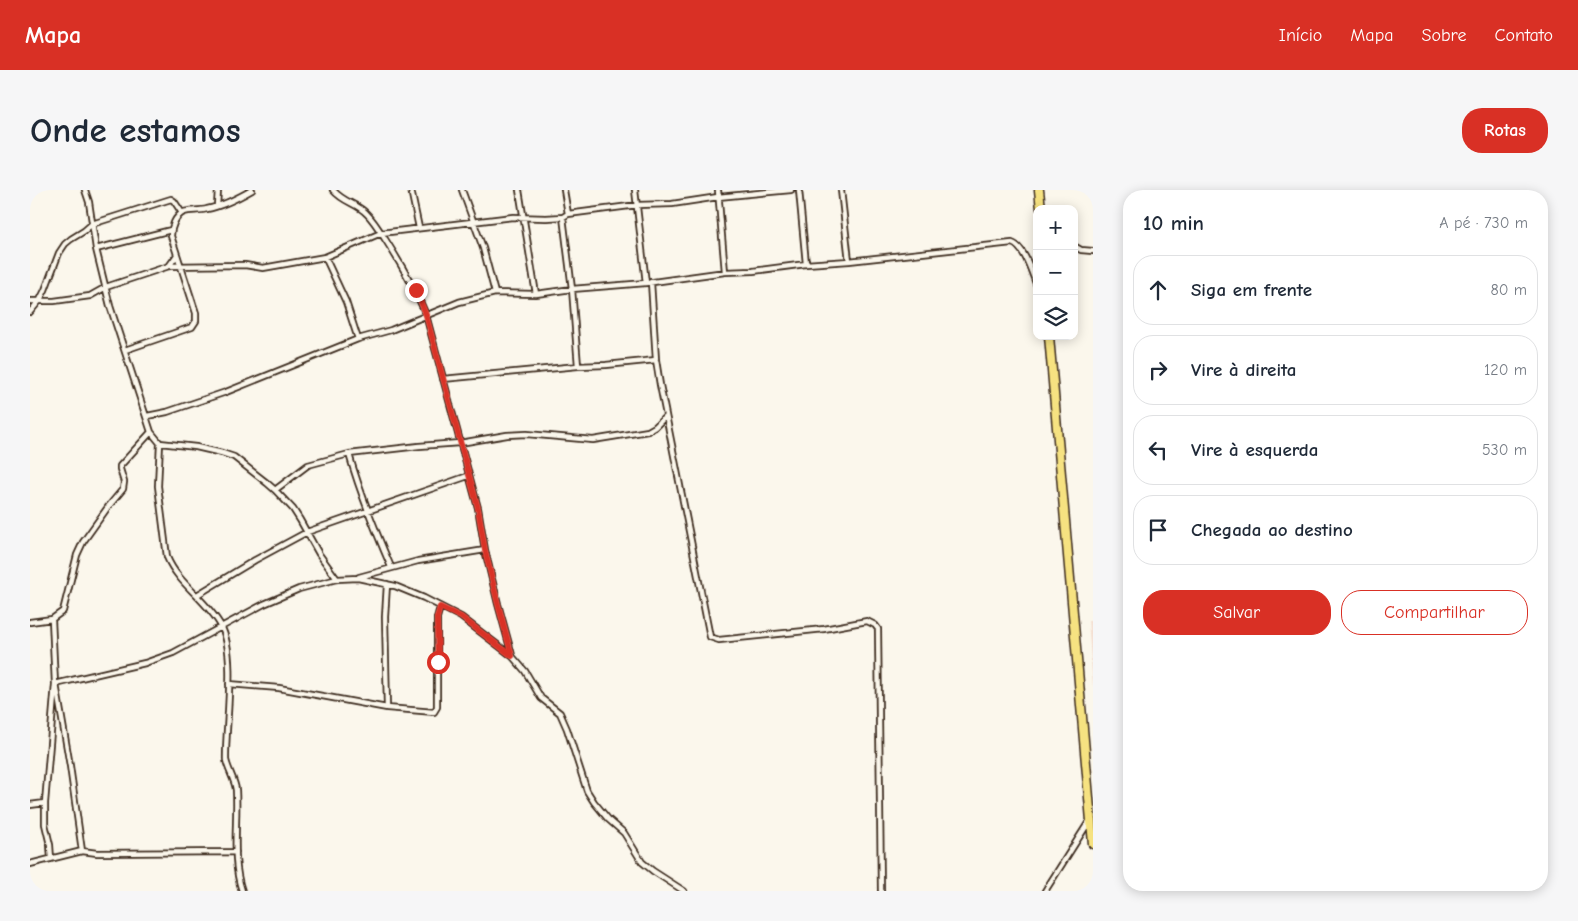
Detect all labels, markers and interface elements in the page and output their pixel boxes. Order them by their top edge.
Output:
text: Mapa [25,21,81,49]
text: Início [1279,25,1322,46]
text: Mapa [1350,25,1393,46]
text: Sobre [1421,25,1466,46]
text: Contato [1494,25,1553,46]
button: Rotas [1462,108,1548,153]
text: Onde estamos [30,110,241,151]
map controls [1033,205,1078,340]
button: + [1033,205,1078,250]
text: 10 min [1143,211,1204,235]
text: A pé · 730 m [1439,214,1528,232]
button: − [1033,250,1078,295]
icon: ahead [1144,276,1172,304]
route end [405,279,428,302]
text: Siga em frente [1191,279,1312,301]
text: 80 m [1490,281,1527,299]
button: layers [1033,295,1078,340]
icon: right [1144,356,1172,384]
text: Vire à direita [1191,359,1296,381]
text: 120 m [1484,361,1527,379]
icon: left [1144,436,1172,464]
text: Vire à esquerda [1191,439,1318,461]
text: 530 m [1482,441,1527,459]
icon: arrive [1144,516,1172,544]
text: Chegada ao destino [1191,519,1353,541]
button: Salvar [1143,590,1331,635]
button: Compartilhar [1341,590,1528,635]
route start [427,651,450,674]

